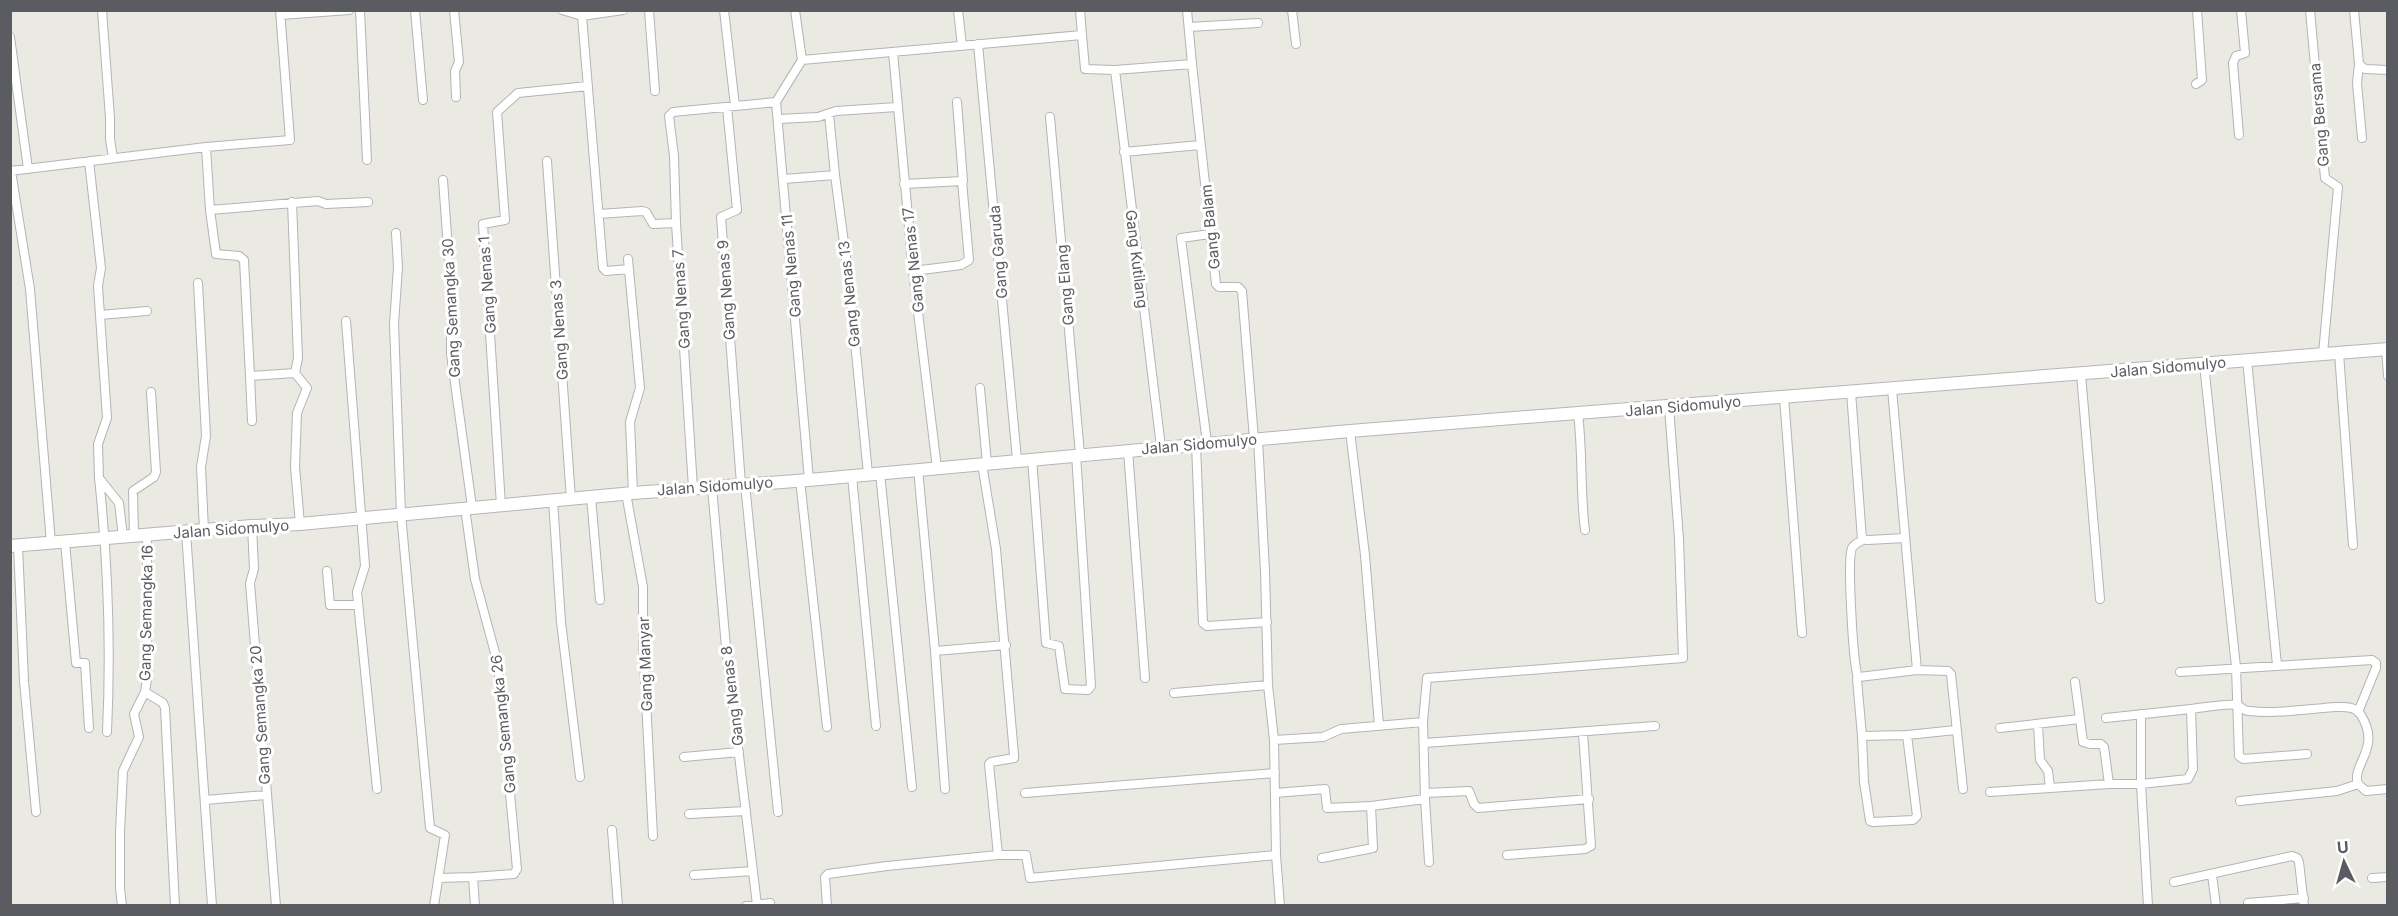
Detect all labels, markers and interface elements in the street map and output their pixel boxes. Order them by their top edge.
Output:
street label: Gang Bersama [2305,62,2333,168]
street label: Gang Balam [1196,184,1224,270]
street label: Gang Garuda [984,205,1012,299]
street label: Gang Nenas 17 [898,206,928,314]
street label: Gang Kutilang [1122,209,1152,309]
street label: Gang Nenas 11 [777,214,805,318]
street label: Gang Nenas 1 [474,236,500,334]
street label: Gang Semangka 30 [438,238,464,378]
street label: Gang Nenas 9 [713,239,739,341]
street label: Gang Nenas 13 [834,240,864,348]
street label: Gang Elang [1052,244,1078,326]
street label: Gang Nenas 7 [668,249,694,349]
street label: Gang Nenas 3 [546,279,572,381]
street label: Jalan Sidomulyo [2109,352,2227,382]
street label: Jalan Sidomulyo [1624,391,1742,421]
street label: Jalan Sidomulyo [1140,429,1258,459]
street label: Jalan Sidomulyo [656,472,774,500]
street label: Jalan Sidomulyo [172,515,290,543]
street label: Gang Semangka 16 [135,545,157,681]
street label: Gang Manyar [634,616,656,712]
street label: Gang Semangka 20 [246,645,274,785]
street label: Gang Nenas 8 [716,645,748,747]
street label: Gang Semangka 26 [486,654,520,794]
north arrow [2314,832,2374,892]
text: U [2336,837,2349,858]

